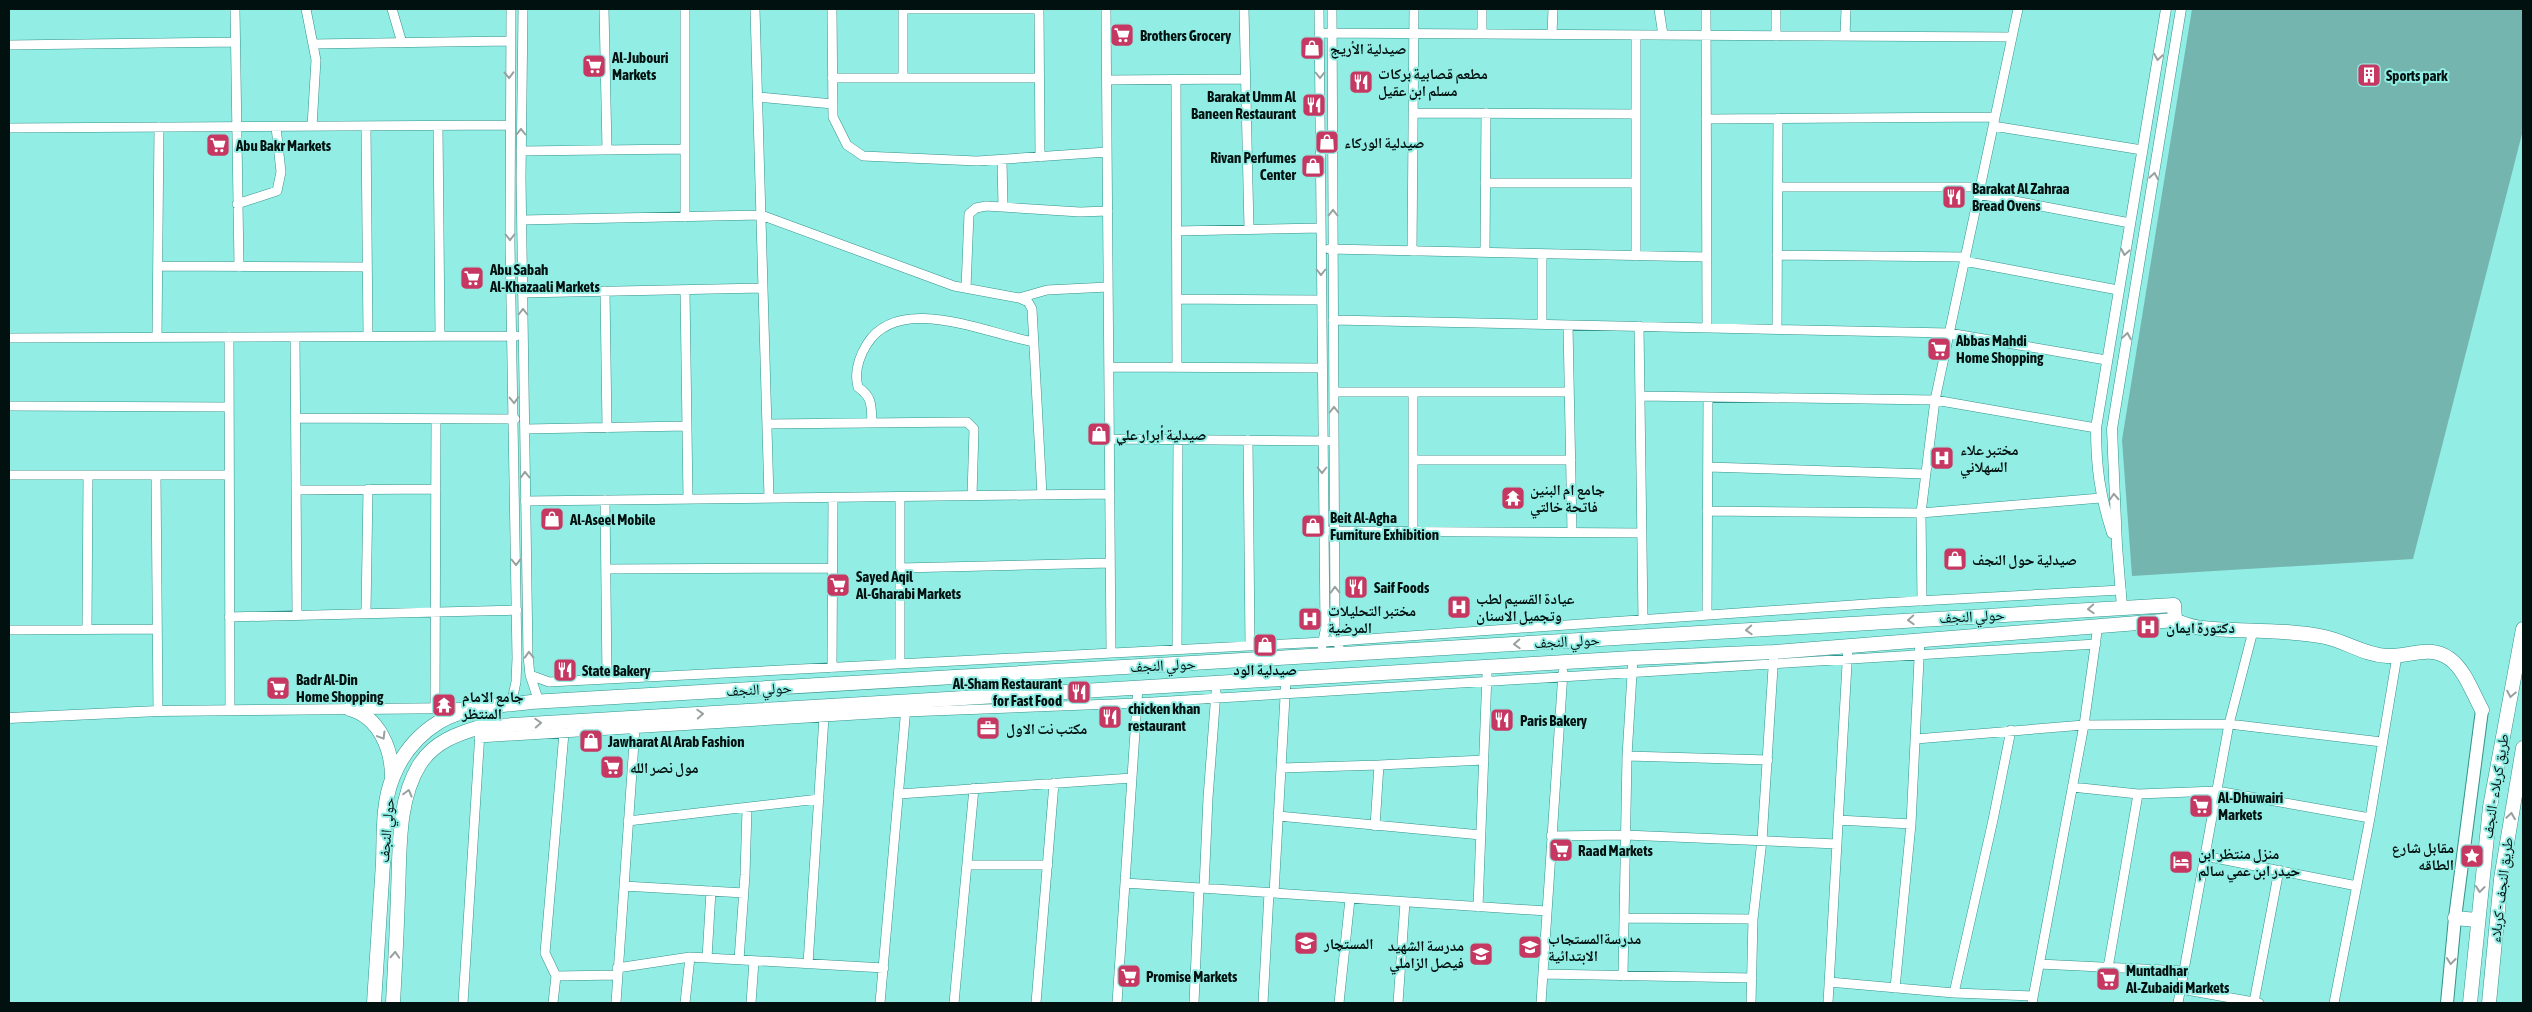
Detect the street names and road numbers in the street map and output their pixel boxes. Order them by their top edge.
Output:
street label: حولي النجف [1939,606,2006,630]
street label: حولي النجف [1534,631,1601,655]
street label: حولي النجف [1130,655,1197,679]
street label: حولي النجف [726,679,793,703]
street label: طريق کربلاء - النجف [2478,732,2514,840]
street label: حولي النجف [375,796,401,864]
street label: طريق النجف - کربلاء [2486,836,2518,944]

